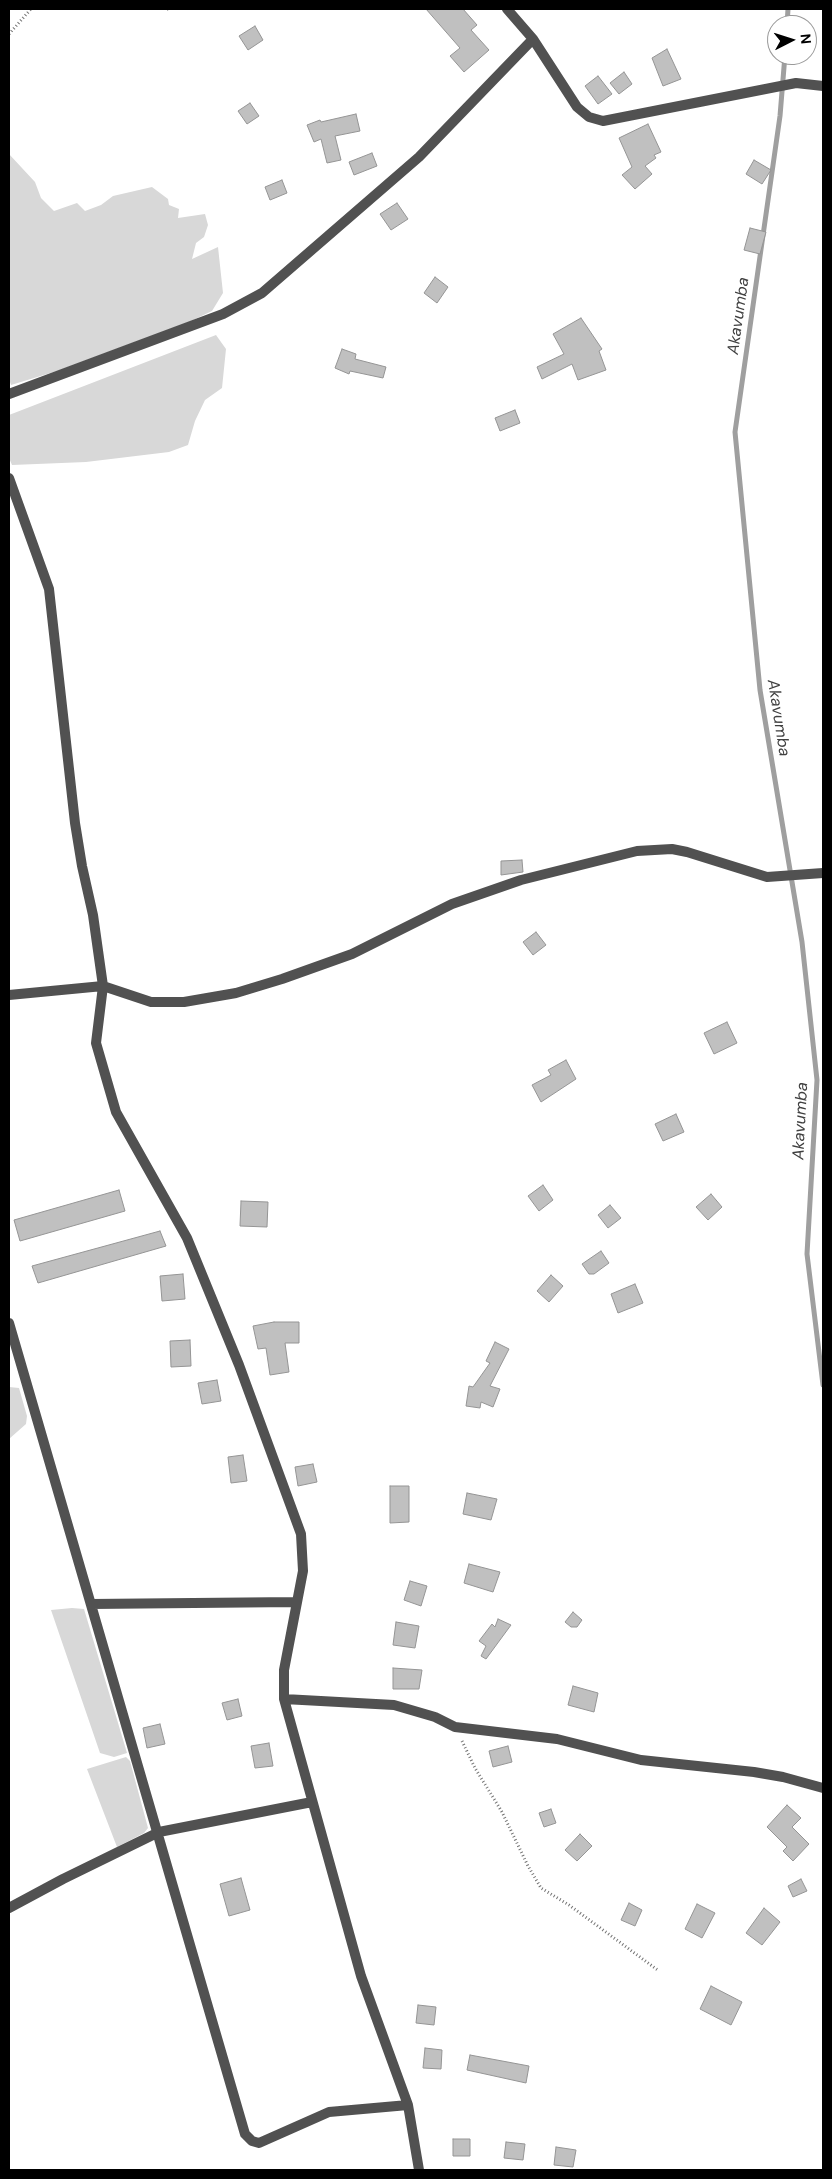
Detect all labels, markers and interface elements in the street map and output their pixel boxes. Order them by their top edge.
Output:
north arrow [767,15,817,65]
text: N [797,33,815,45]
water label: Akavumba [724,276,754,356]
water label: Akavumba [762,678,794,758]
water label: Akavumba [789,1082,813,1160]

